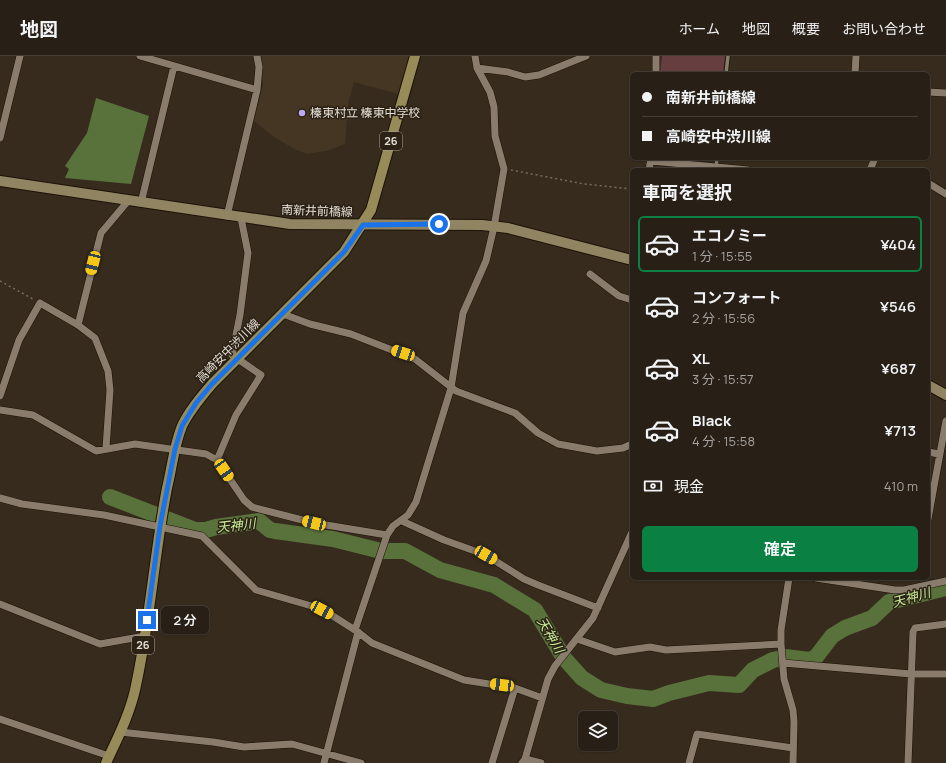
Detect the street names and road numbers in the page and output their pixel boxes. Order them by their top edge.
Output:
road number: 26 [380,132,402,150]
street label: 南新井前橋線 [281,201,353,220]
street label: 高崎安中渋川線 [192,315,263,386]
road number: 26 [132,636,154,654]

